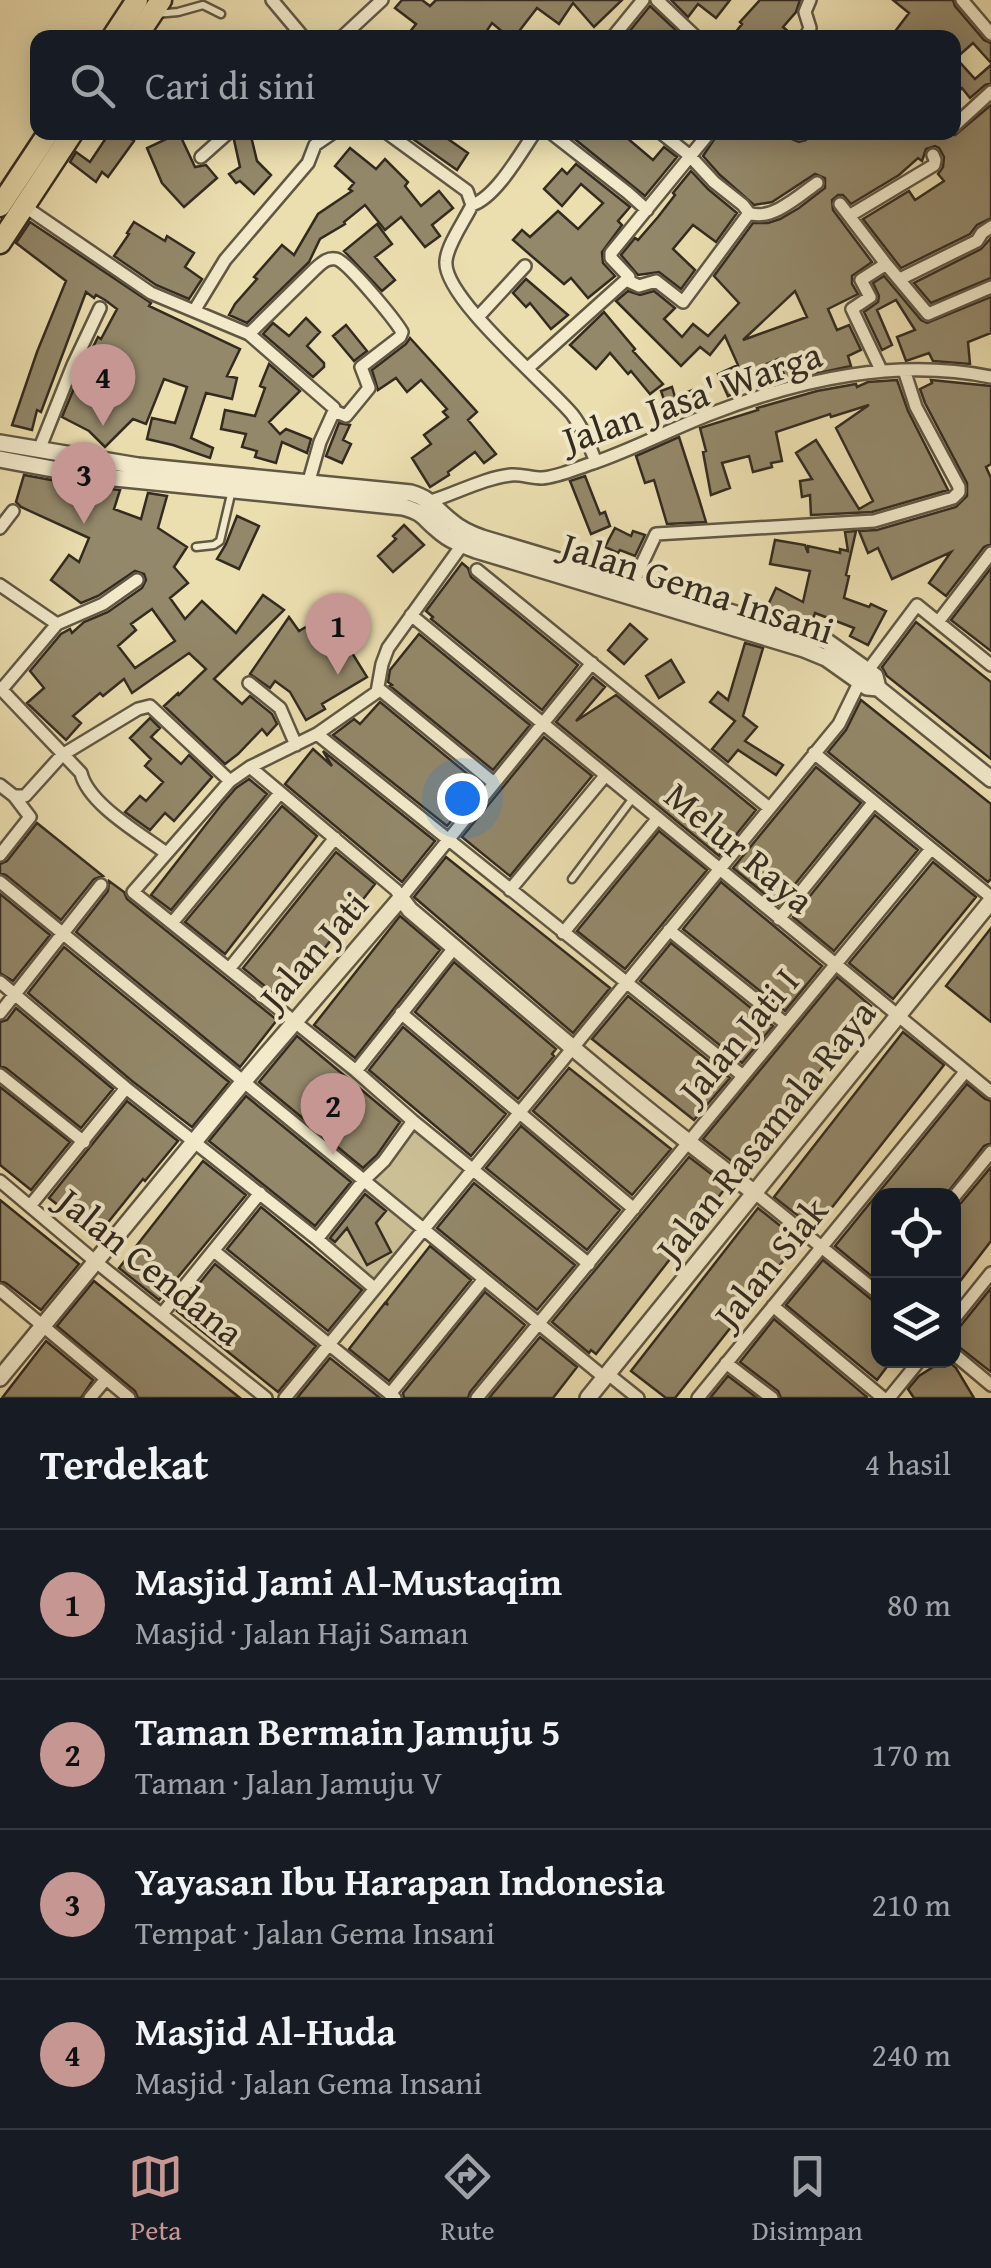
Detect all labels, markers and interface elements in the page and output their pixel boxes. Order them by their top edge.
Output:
search box [30,30,961,140]
text: Cari di sini [145,57,315,113]
icon: search [65,58,120,113]
street label: Jalan Jasa' Warga [551,325,829,468]
pin: 4 [70,344,136,426]
pin: 3 [52,442,116,524]
street label: Jalan Gema Insani [551,515,842,658]
pin: 1 [306,592,370,675]
street label: Melur Raya [653,768,827,926]
your location [437,773,488,824]
street label: Jalan Jati [243,878,381,1025]
street label: Jalan Jati I [662,955,812,1118]
street label: Jalan Rasamala Raya [639,987,889,1276]
pin: 2 [300,1072,366,1155]
street label: Jalan Cendana [43,1171,256,1359]
street label: Jalan Siak [697,1184,841,1343]
map controls [871,1188,961,1368]
button: locate [871,1188,961,1278]
button: layers [871,1278,961,1368]
text: Terdekat [40,1433,209,1494]
text: 4 hasil [865,1440,951,1487]
text: Masjid Jami Al-Mustaqim [135,1553,562,1609]
text: 1 [64,1581,81,1628]
text: 80 m [887,1581,951,1628]
text: Masjid · Jalan Haji Saman [135,1609,468,1656]
text: Taman Bermain Jamuju 5 [135,1703,561,1759]
text: 2 [64,1731,81,1778]
text: 170 m [872,1731,951,1778]
text: Taman · Jalan Jamuju V [135,1759,442,1806]
text: Yayasan Ibu Harapan Indonesia [135,1853,665,1909]
text: 3 [64,1881,81,1928]
text: 210 m [872,1881,951,1928]
text: Tempat · Jalan Gema Insani [135,1909,495,1956]
text: Masjid Al-Huda [135,2003,396,2059]
text: 4 [64,2031,81,2078]
text: 240 m [872,2031,951,2078]
text: Masjid · Jalan Gema Insani [135,2059,482,2106]
tab: Peta [128,2149,183,2250]
tab: Rute [440,2149,495,2250]
tab: Disimpan [752,2149,863,2250]

